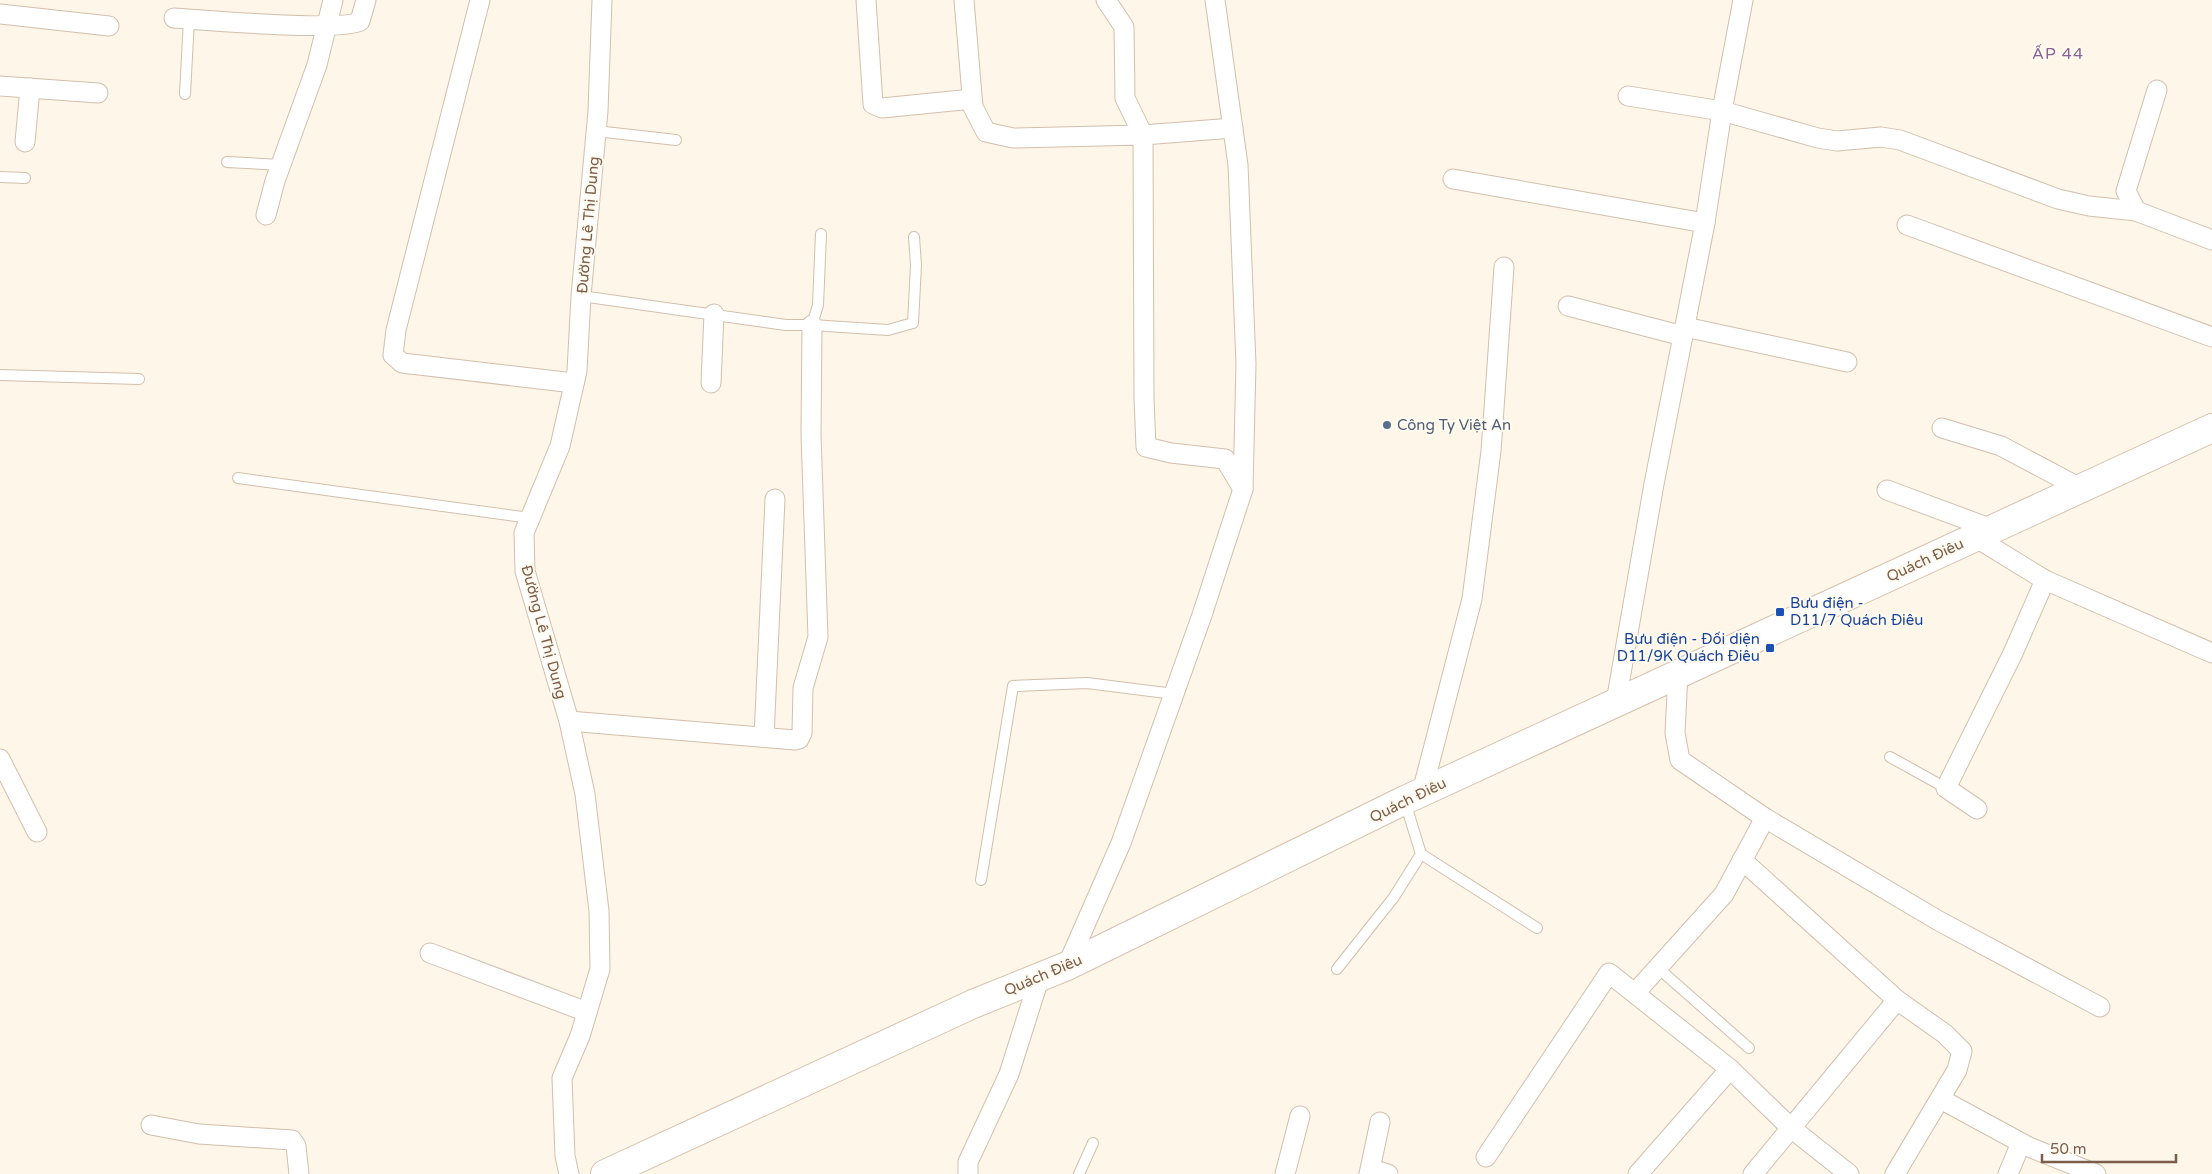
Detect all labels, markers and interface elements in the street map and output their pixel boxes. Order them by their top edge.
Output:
district label: ẤP 44 [2032,44,2084,64]
street label: Đường Lê Thị Dung [573,156,603,294]
place label: Công Ty Việt An [1397,416,1511,434]
marker: Công Ty Việt An [1381,419,1393,431]
street label: Quách Điêu [1883,534,1967,586]
street label: Đường Lê Thị Dung [517,563,571,701]
place label: Bưu điện - D11/7 Quách Điêu [1790,594,1923,629]
marker: Bưu điện - D11/7 Quách Điêu [1774,606,1786,618]
place label: Bưu điện - Đối diện D11/9K Quách Điêu [1617,630,1760,665]
marker: Bưu điện - Đối diện D11/9K Quách Điêu [1764,642,1776,654]
street label: Quách Điêu [1367,774,1449,826]
street label: Quách Điêu [1001,950,1085,1000]
scale bar [2042,1132,2176,1164]
text: 50 m [2050,1140,2087,1158]

